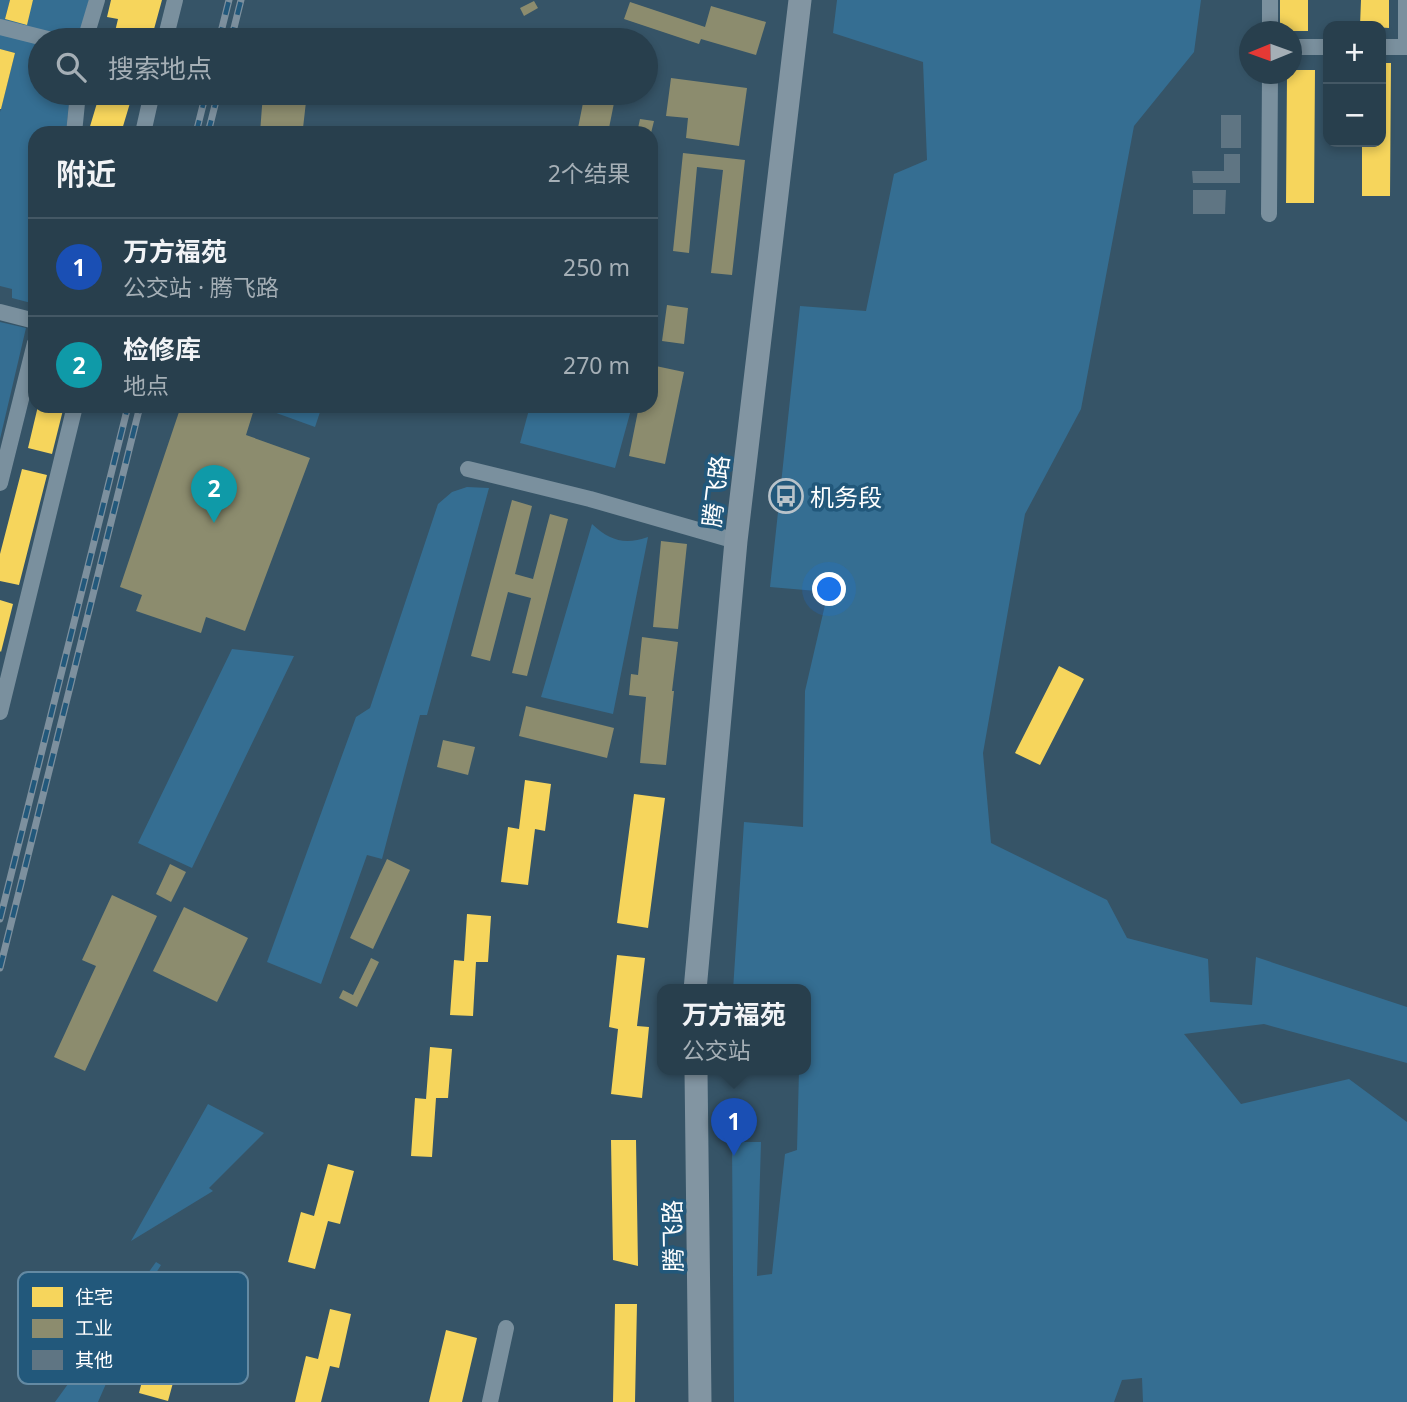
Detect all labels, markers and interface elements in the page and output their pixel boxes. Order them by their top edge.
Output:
north arrow [1239,21,1302,84]
map controls [1323,21,1386,147]
button: + [1323,21,1386,84]
search box [28,28,658,105]
icon: search [52,48,90,86]
text: 搜索地点 [108,50,212,86]
button: − [1323,84,1386,147]
text: 附近 [56,153,116,194]
text: 2个结果 [548,157,630,189]
text: 万方福苑 [123,233,227,269]
text: 1 [72,251,86,283]
text: 250 m [563,251,630,283]
text: 公交站 · 腾飞路 [123,271,279,303]
text: 检修库 [123,331,201,367]
text: 2 [72,349,86,381]
text: 270 m [563,349,630,381]
text: 地点 [123,369,169,401]
street label: 腾飞路 [694,453,736,529]
pin: 2 [191,465,237,523]
bus stop icon: 机务段 [767,477,805,515]
place label: 机务段 [810,480,882,513]
your location [812,572,846,606]
popup [657,984,811,1075]
text: 万方福苑 [682,996,786,1032]
text: 公交站 [682,1034,751,1066]
pin: 1 [711,1098,757,1156]
street label: 腾飞路 [655,1200,689,1272]
legend [18,1272,248,1384]
text: 住宅 [75,1284,113,1310]
text: 工业 [75,1315,113,1341]
text: 其他 [75,1347,113,1373]

